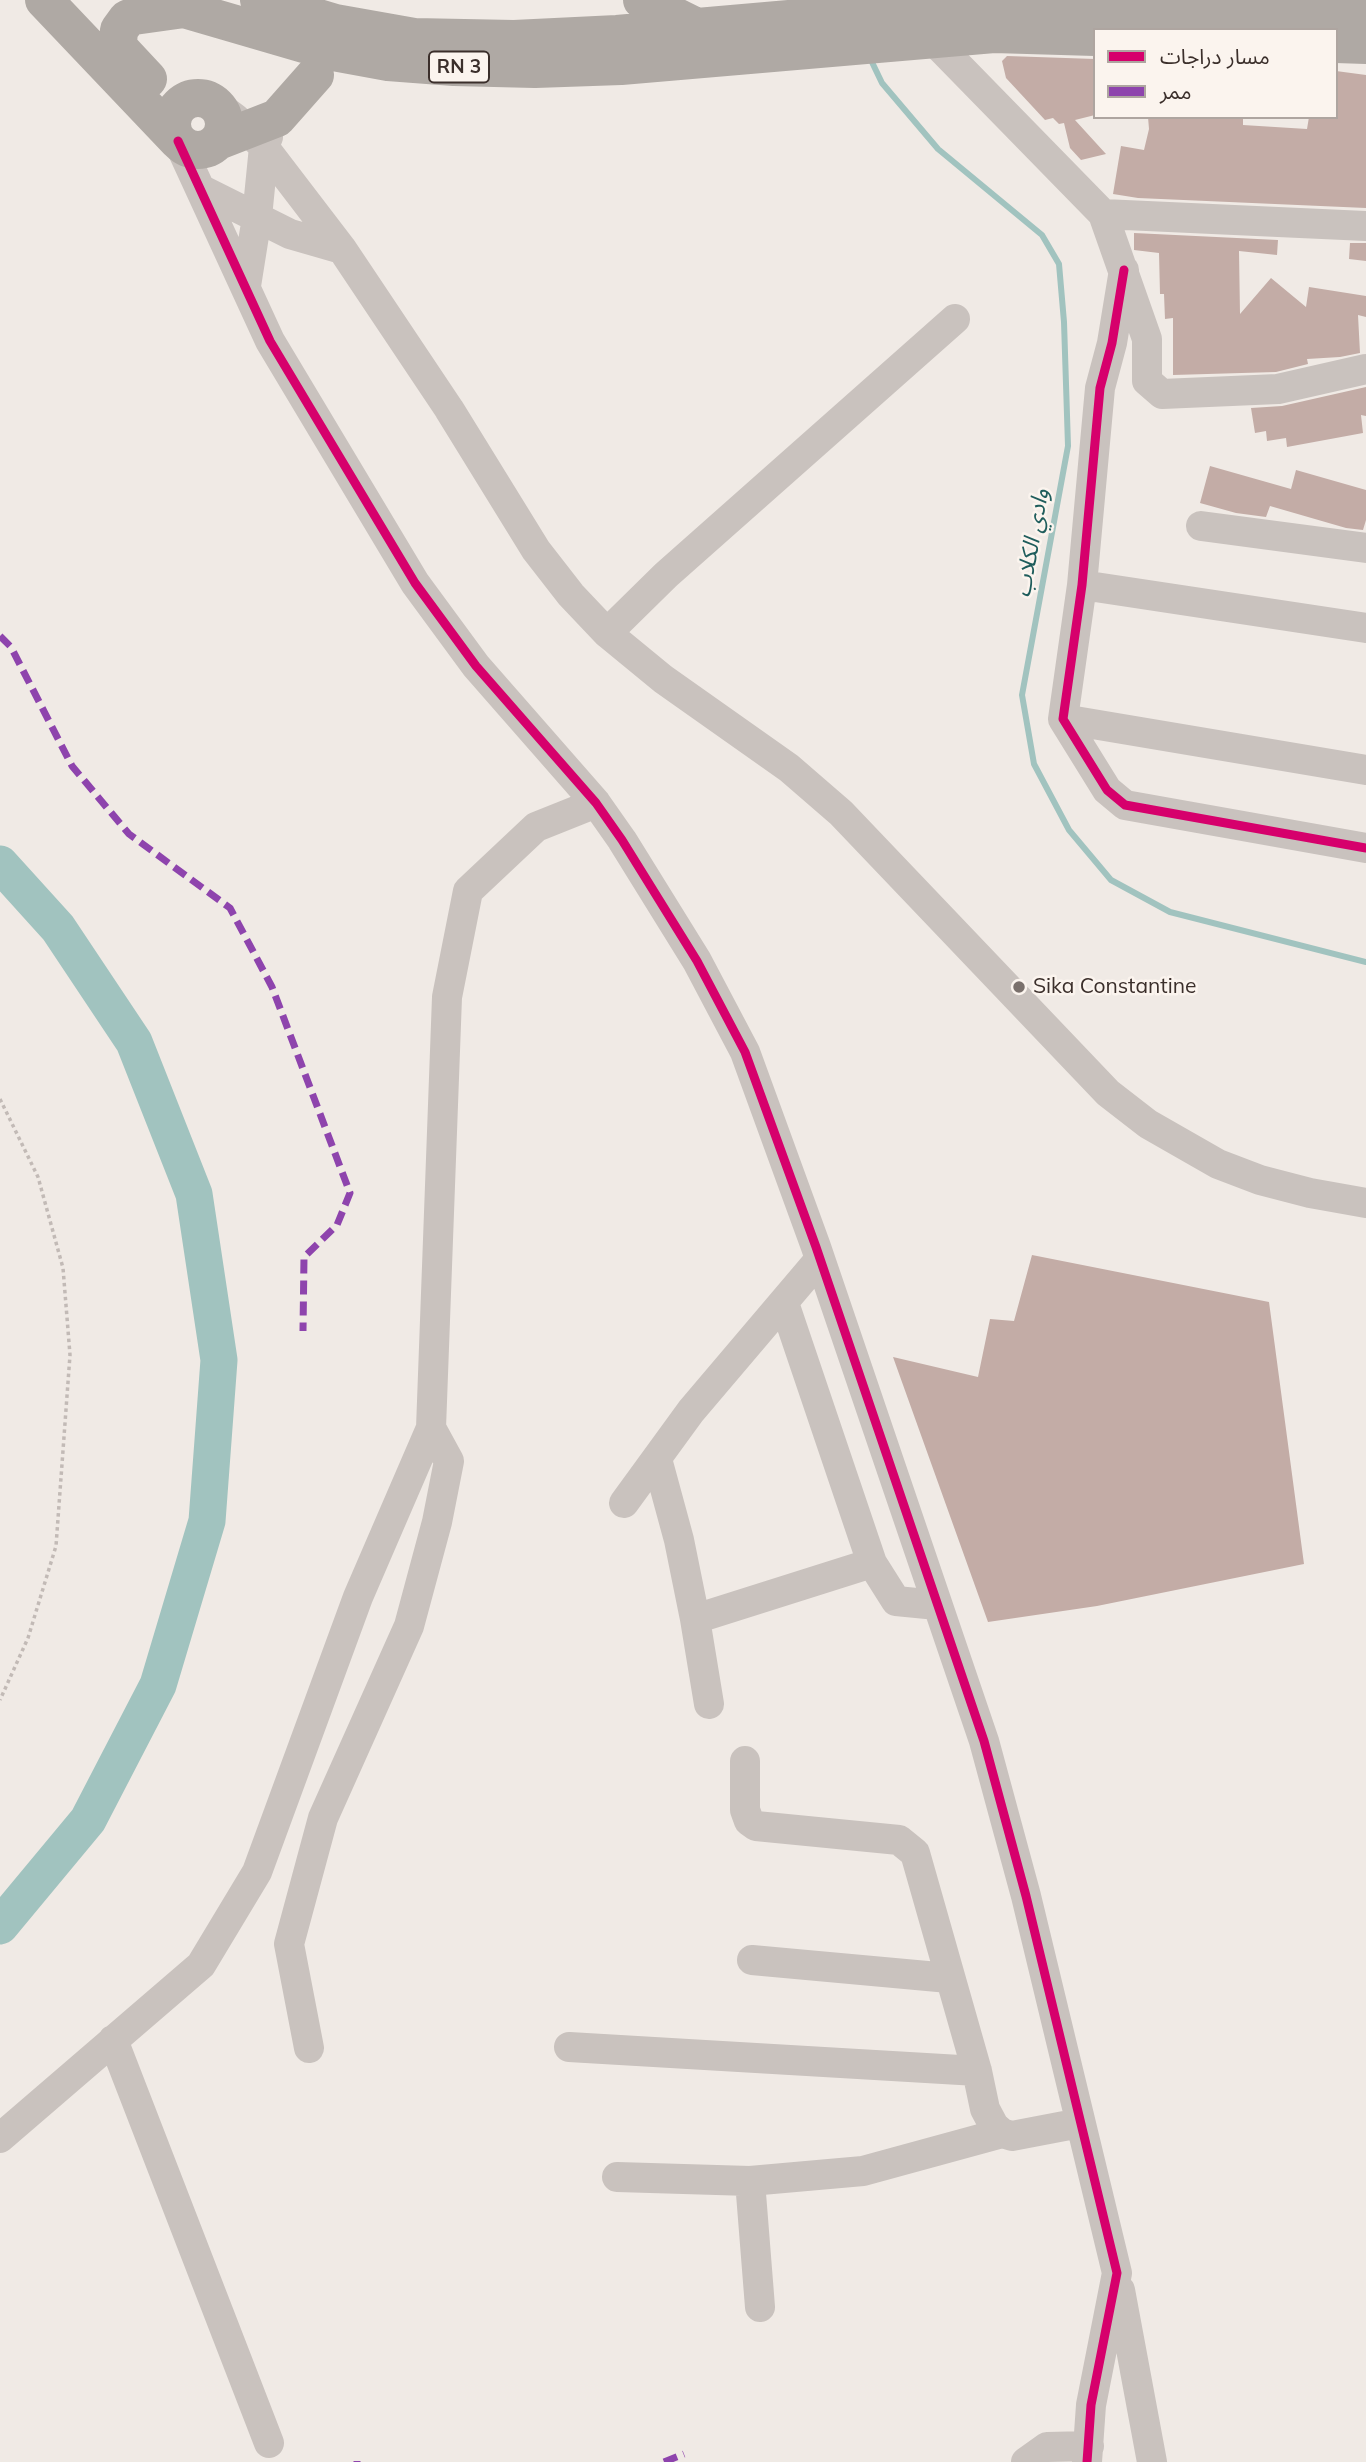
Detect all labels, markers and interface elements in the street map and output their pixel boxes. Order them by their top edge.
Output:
legend [1093,28,1338,119]
text: مسار دراجات [1160,43,1270,69]
road number: RN 3 [429,52,489,82]
text: ممر [1160,78,1191,104]
water label: وادي الكلاب [1009,486,1055,600]
place label: Sika Constantine [1033,974,1196,1000]
marker: Sika Constantine [1011,979,1027,995]

